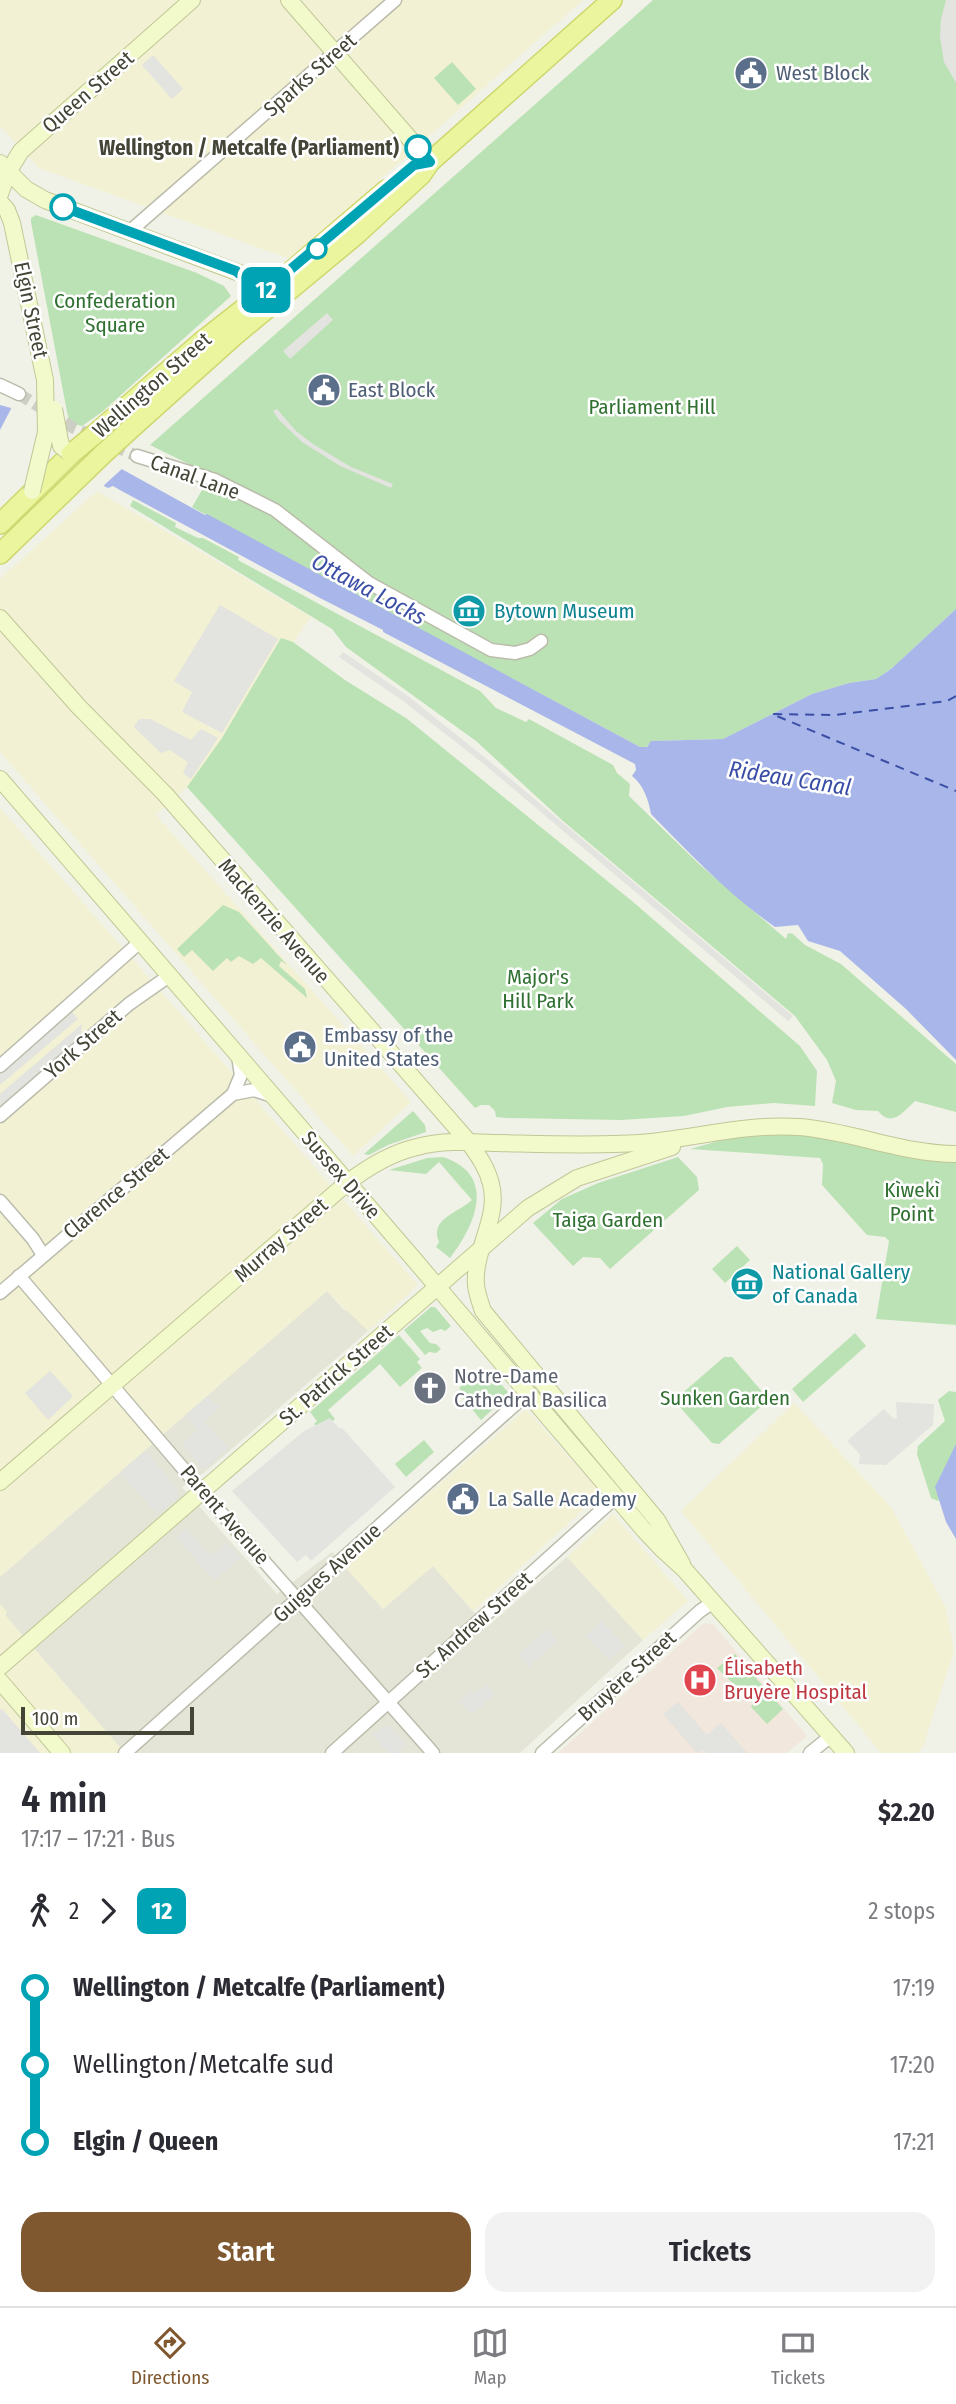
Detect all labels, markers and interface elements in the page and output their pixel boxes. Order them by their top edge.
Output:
street label: Sparks Street [258,28,362,122]
street label: Queen Street [37,45,139,139]
public building icon: West Block [732,54,770,92]
place label: West Block [776,60,870,86]
place label: Wellington / Metcalfe (Parliament) [99,135,399,161]
marker: Wellington / Metcalfe (Parliament) [405,135,431,161]
unlabelled marker [50,194,76,220]
unlabelled marker [307,239,327,259]
street label: Elgin Street [8,259,54,361]
line badge: 12 [234,267,298,313]
text: 12 [255,276,277,304]
park label: Confederation Square [54,288,176,338]
street label: Wellington Street [87,326,217,444]
public building icon: East Block [305,371,343,409]
place label: East Block [348,377,435,403]
park label: Parliament Hill [588,394,716,420]
street label: Canal Lane [147,449,243,505]
water label: Ottawa Locks [307,547,431,631]
museum icon: Bytown Museum [450,592,488,630]
place label: Bytown Museum [494,598,635,624]
water label: Rideau Canal [727,755,853,801]
street label: Mackenzie Avenue [213,853,335,989]
park label: Major's Hill Park [502,964,574,1014]
street label: York Street [39,1003,127,1085]
place label: Embassy of the United States [324,1022,453,1072]
public building icon: Embassy of the United States [281,1028,319,1066]
street label: Sussex Drive [296,1126,386,1224]
street label: Clarence Street [58,1141,174,1245]
park label: Kìwekì Point [884,1177,941,1227]
street label: Murray Street [229,1192,333,1288]
park label: Taiga Garden [553,1207,663,1233]
place label: National Gallery of Canada [772,1259,911,1309]
museum icon: National Gallery of Canada [728,1265,766,1303]
street label: St. Patrick Street [274,1319,398,1431]
place label: Notre-Dame Cathedral Basilica [454,1363,607,1413]
church icon: Notre-Dame Cathedral Basilica [411,1369,449,1407]
park label: Sunken Garden [660,1385,790,1411]
street label: Parent Avenue [175,1460,275,1570]
public building icon: La Salle Academy [444,1480,482,1518]
place label: La Salle Academy [488,1486,637,1512]
street label: Guigues Avenue [268,1518,386,1628]
street label: St. Andrew Street [410,1566,538,1684]
street label: Bruyère Street [573,1625,682,1727]
place label: Élisabeth Bruyère Hospital [724,1655,868,1705]
hospital icon: Élisabeth Bruyère Hospital [681,1661,719,1699]
scale bar [21,1704,194,1736]
text: 100 m [32,1707,78,1730]
text: 4 min [21,1776,107,1822]
text: $2.20 [878,1797,935,1828]
text: 17:17 – 17:21 · Bus [21,1825,175,1853]
icon: walk [21,1892,59,1930]
icon: forward [89,1892,127,1930]
text: 2 [69,1897,79,1925]
text: 12 [151,1897,172,1925]
text: 2 stops [868,1897,935,1925]
text: Wellington / Metcalfe (Parliament) [73,1972,444,2003]
text: 17:19 [893,1974,935,2002]
text: Wellington/Metcalfe sud [73,2049,334,2080]
text: 17:20 [890,2051,935,2079]
text: Elgin / Queen [73,2126,218,2157]
text: 17:21 [893,2128,935,2156]
button: Start [21,2212,471,2292]
button: Tickets [485,2212,935,2292]
tab: Directions [131,2324,209,2389]
tab: Map [471,2324,509,2389]
tab: Tickets [771,2324,825,2389]

